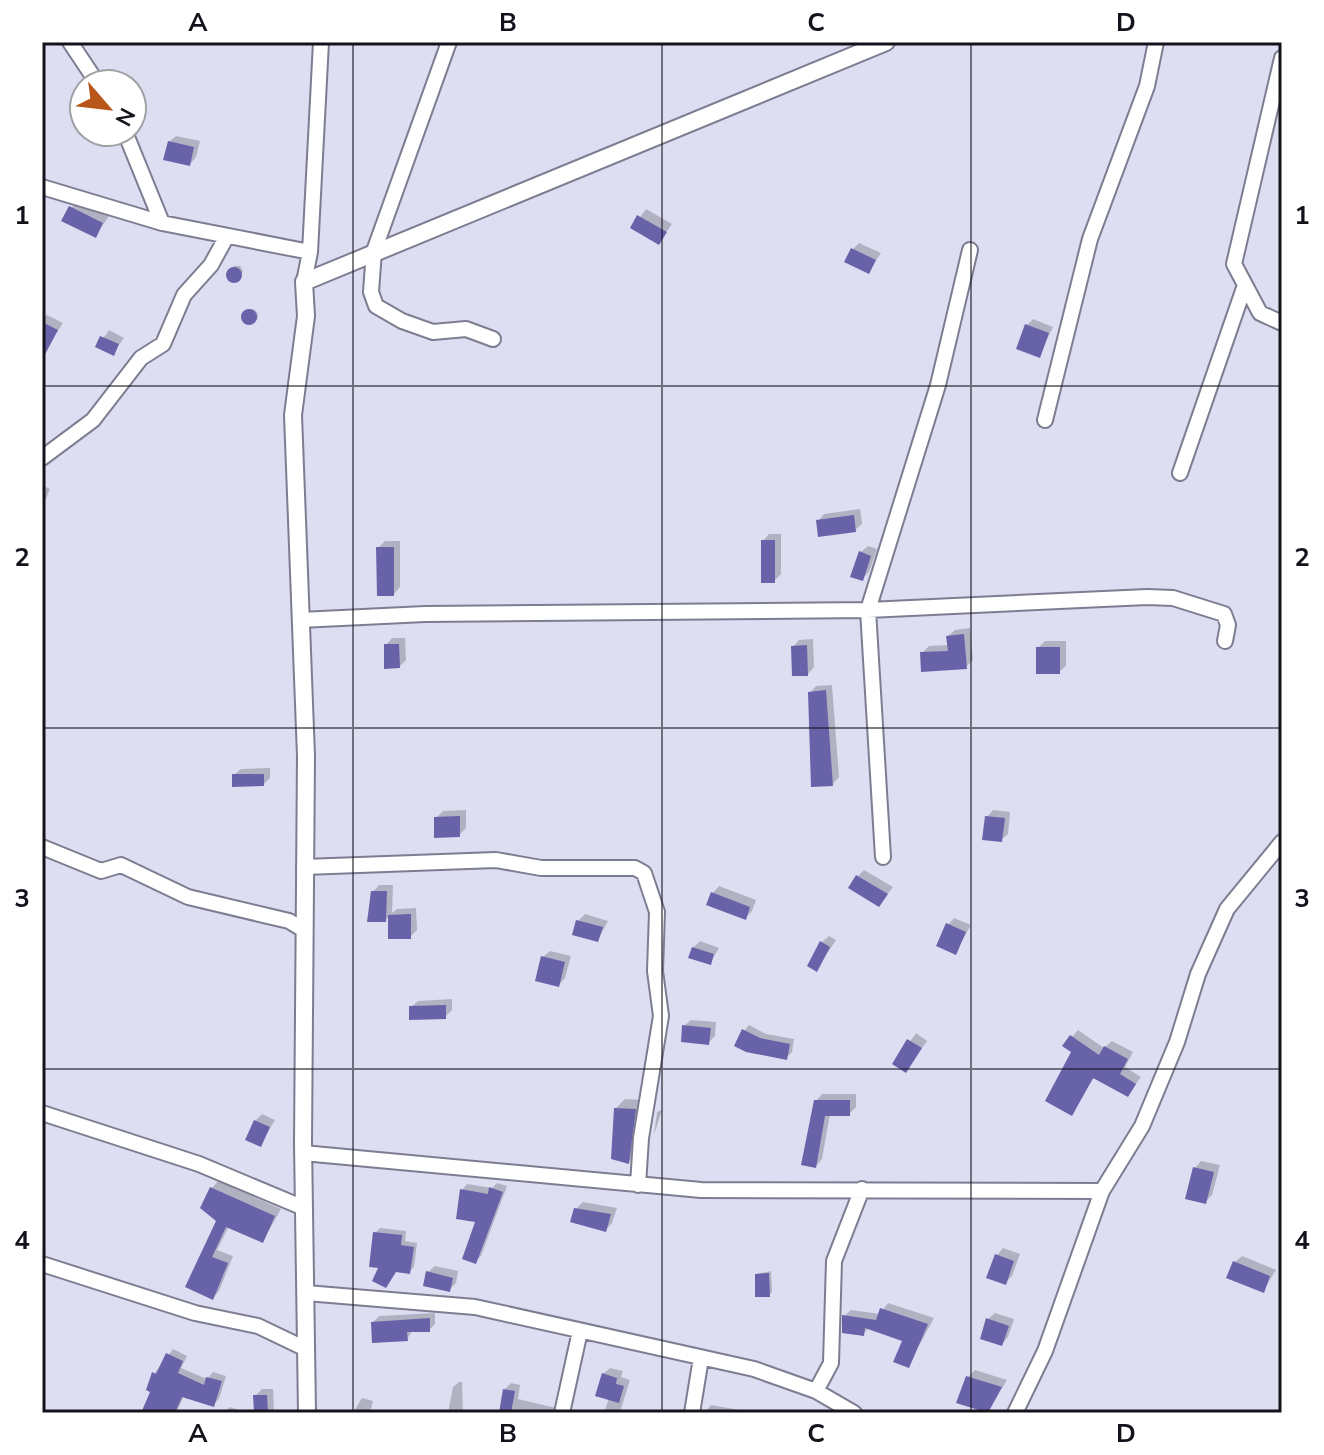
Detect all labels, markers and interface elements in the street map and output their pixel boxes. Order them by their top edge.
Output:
text: A [188,5,208,40]
text: B [499,5,517,40]
text: C [807,5,825,40]
text: D [1116,5,1136,40]
north arrow [68,68,148,148]
text: N [108,103,142,131]
text: 1 [14,198,30,233]
text: 1 [1294,198,1310,233]
text: 2 [14,540,30,575]
text: 2 [1294,540,1310,575]
text: 3 [14,881,30,916]
text: 3 [1294,881,1310,916]
text: 4 [14,1223,30,1258]
text: 4 [1294,1223,1310,1258]
text: A [188,1416,208,1451]
text: B [499,1416,517,1451]
text: C [807,1416,825,1451]
text: D [1116,1416,1136,1451]

